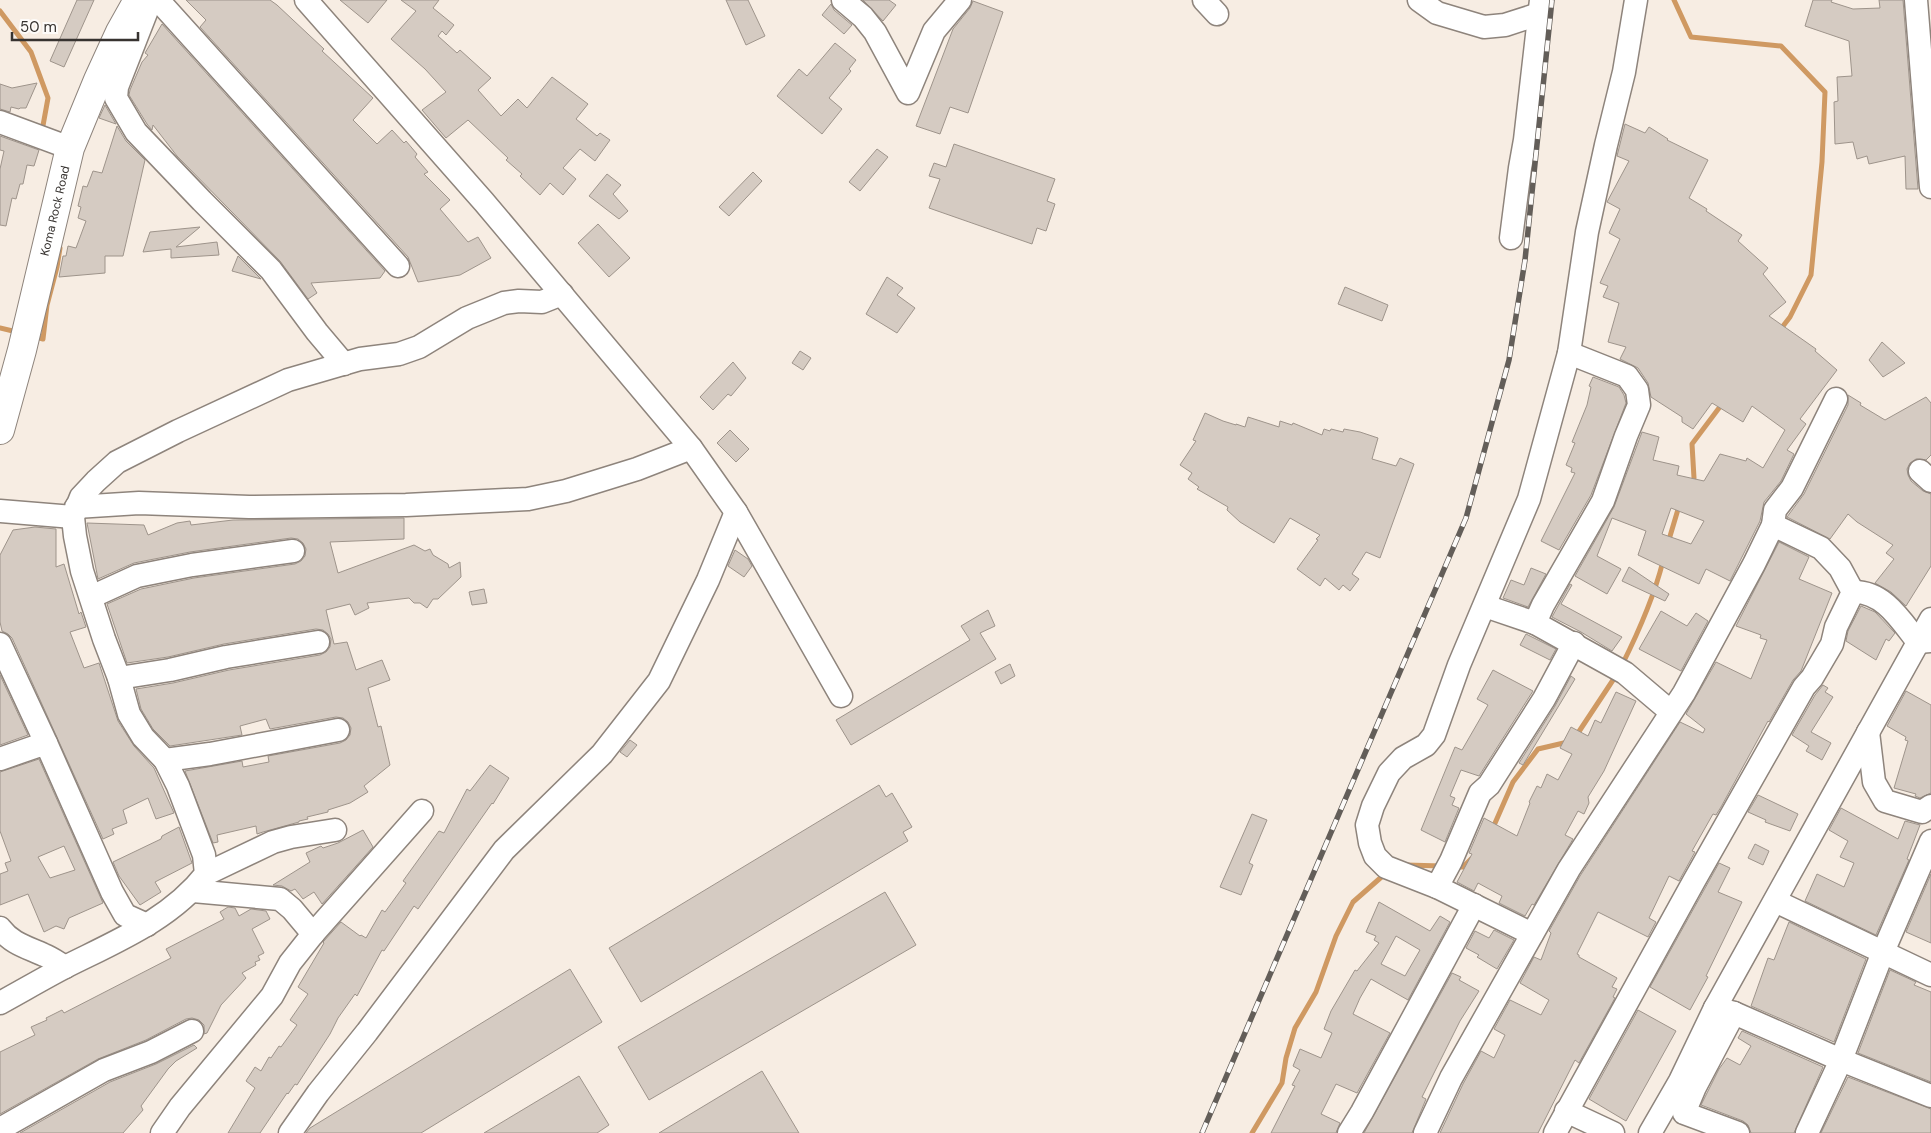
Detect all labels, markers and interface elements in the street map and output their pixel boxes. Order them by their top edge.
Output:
scale bar [12,10,139,42]
text: 50 m [20,17,57,37]
street label: Koma Rock Road [37,164,74,258]

